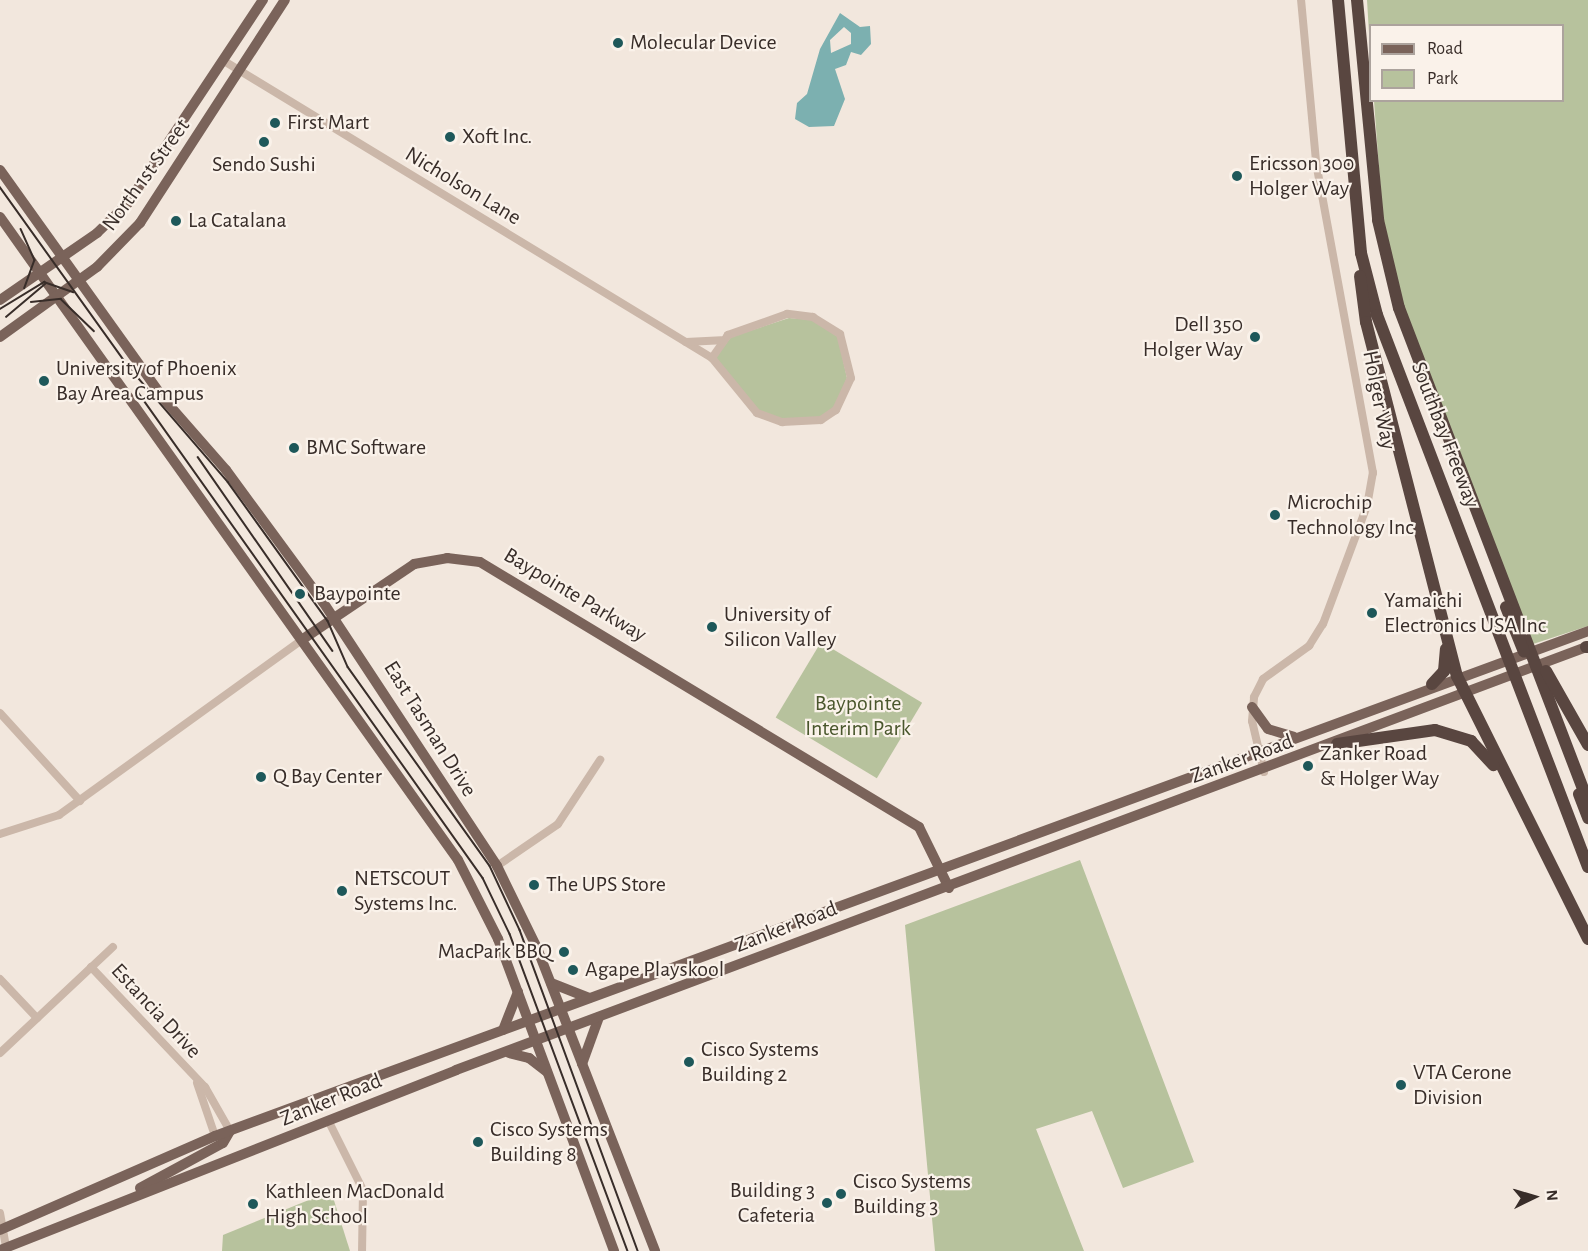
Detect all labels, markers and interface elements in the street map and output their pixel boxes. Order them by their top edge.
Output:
legend [1369,24,1564,102]
place label: Molecular Device [630,30,777,56]
marker: Molecular Device [611,36,625,50]
text: Road [1427,40,1463,58]
text: Park [1427,70,1458,88]
place label: First Mart [287,110,369,136]
street label: North 1st Street [96,114,196,236]
marker: First Mart [268,116,282,130]
place label: Xoft Inc. [462,124,532,150]
marker: Xoft Inc. [443,130,457,144]
marker: Sendo Sushi [257,135,271,149]
street label: Nicholson Lane [400,141,526,231]
place label: Ericsson 300 Holger Way [1249,150,1354,202]
place label: Sendo Sushi [212,152,316,178]
marker: Ericsson 300 Holger Way [1230,169,1244,183]
place label: La Catalana [188,208,287,234]
marker: La Catalana [169,214,183,228]
place label: Dell 350 Holger Way [1143,311,1243,362]
marker: Dell 350 Holger Way [1248,330,1262,344]
street label: Holger Way [1356,348,1402,452]
place label: University of Phoenix Bay Area Campus [56,355,236,406]
street label: Southbay Freeway [1405,358,1485,512]
marker: University of Phoenix Bay Area Campus [37,374,51,388]
place label: BMC Software [306,435,426,461]
marker: BMC Software [287,441,301,455]
place label: Microchip Technology Inc [1287,489,1414,540]
marker: Microchip Technology Inc [1268,508,1282,522]
street label: Baypointe Parkway [499,542,651,648]
place label: Baypointe [314,581,401,607]
marker: Baypointe [291,585,309,603]
place label: Yamaichi Electronics USA Inc [1384,587,1546,638]
place label: University of Silicon Valley [724,601,836,652]
marker: Yamaichi Electronics USA Inc [1365,606,1379,620]
marker: University of Silicon Valley [705,620,719,634]
street label: East Tasman Drive [378,656,482,802]
park label: Baypointe Interim Park [805,690,911,742]
street label: Zanker Road [1187,728,1297,790]
place label: Zanker Road & Holger Way [1320,740,1439,792]
marker: Zanker Road & Holger Way [1301,759,1315,773]
place label: Q Bay Center [273,764,382,790]
marker: Q Bay Center [254,770,268,784]
place label: NETSCOUT Systems Inc. [354,865,458,916]
place label: The UPS Store [546,872,666,898]
marker: The UPS Store [527,878,541,892]
marker: NETSCOUT Systems Inc. [335,884,349,898]
street label: Zanker Road [731,895,841,959]
place label: MacPark BBQ [438,939,552,965]
marker: MacPark BBQ [557,945,571,959]
place label: Agape Playskool [585,957,724,983]
street label: Estancia Drive [105,958,207,1064]
marker: Agape Playskool [566,963,580,977]
place label: Cisco Systems Building 2 [701,1036,819,1088]
marker: Cisco Systems Building 2 [682,1055,696,1069]
place label: VTA Cerone Division [1413,1059,1512,1110]
street label: Zanker Road [276,1068,386,1132]
marker: VTA Cerone Division [1394,1078,1408,1092]
place label: Cisco Systems Building 8 [490,1116,608,1168]
marker: Cisco Systems Building 8 [471,1135,485,1149]
north arrow [1504,1167,1564,1227]
place label: Cisco Systems Building 3 [853,1168,971,1220]
place label: Building 3 Cafeteria [730,1177,815,1228]
place label: Kathleen MacDonald High School [265,1178,444,1230]
marker: Cisco Systems Building 3 [834,1187,848,1201]
text: N [1543,1189,1560,1202]
marker: Building 3 Cafeteria [820,1196,834,1210]
marker: Kathleen MacDonald High School [246,1197,260,1211]

